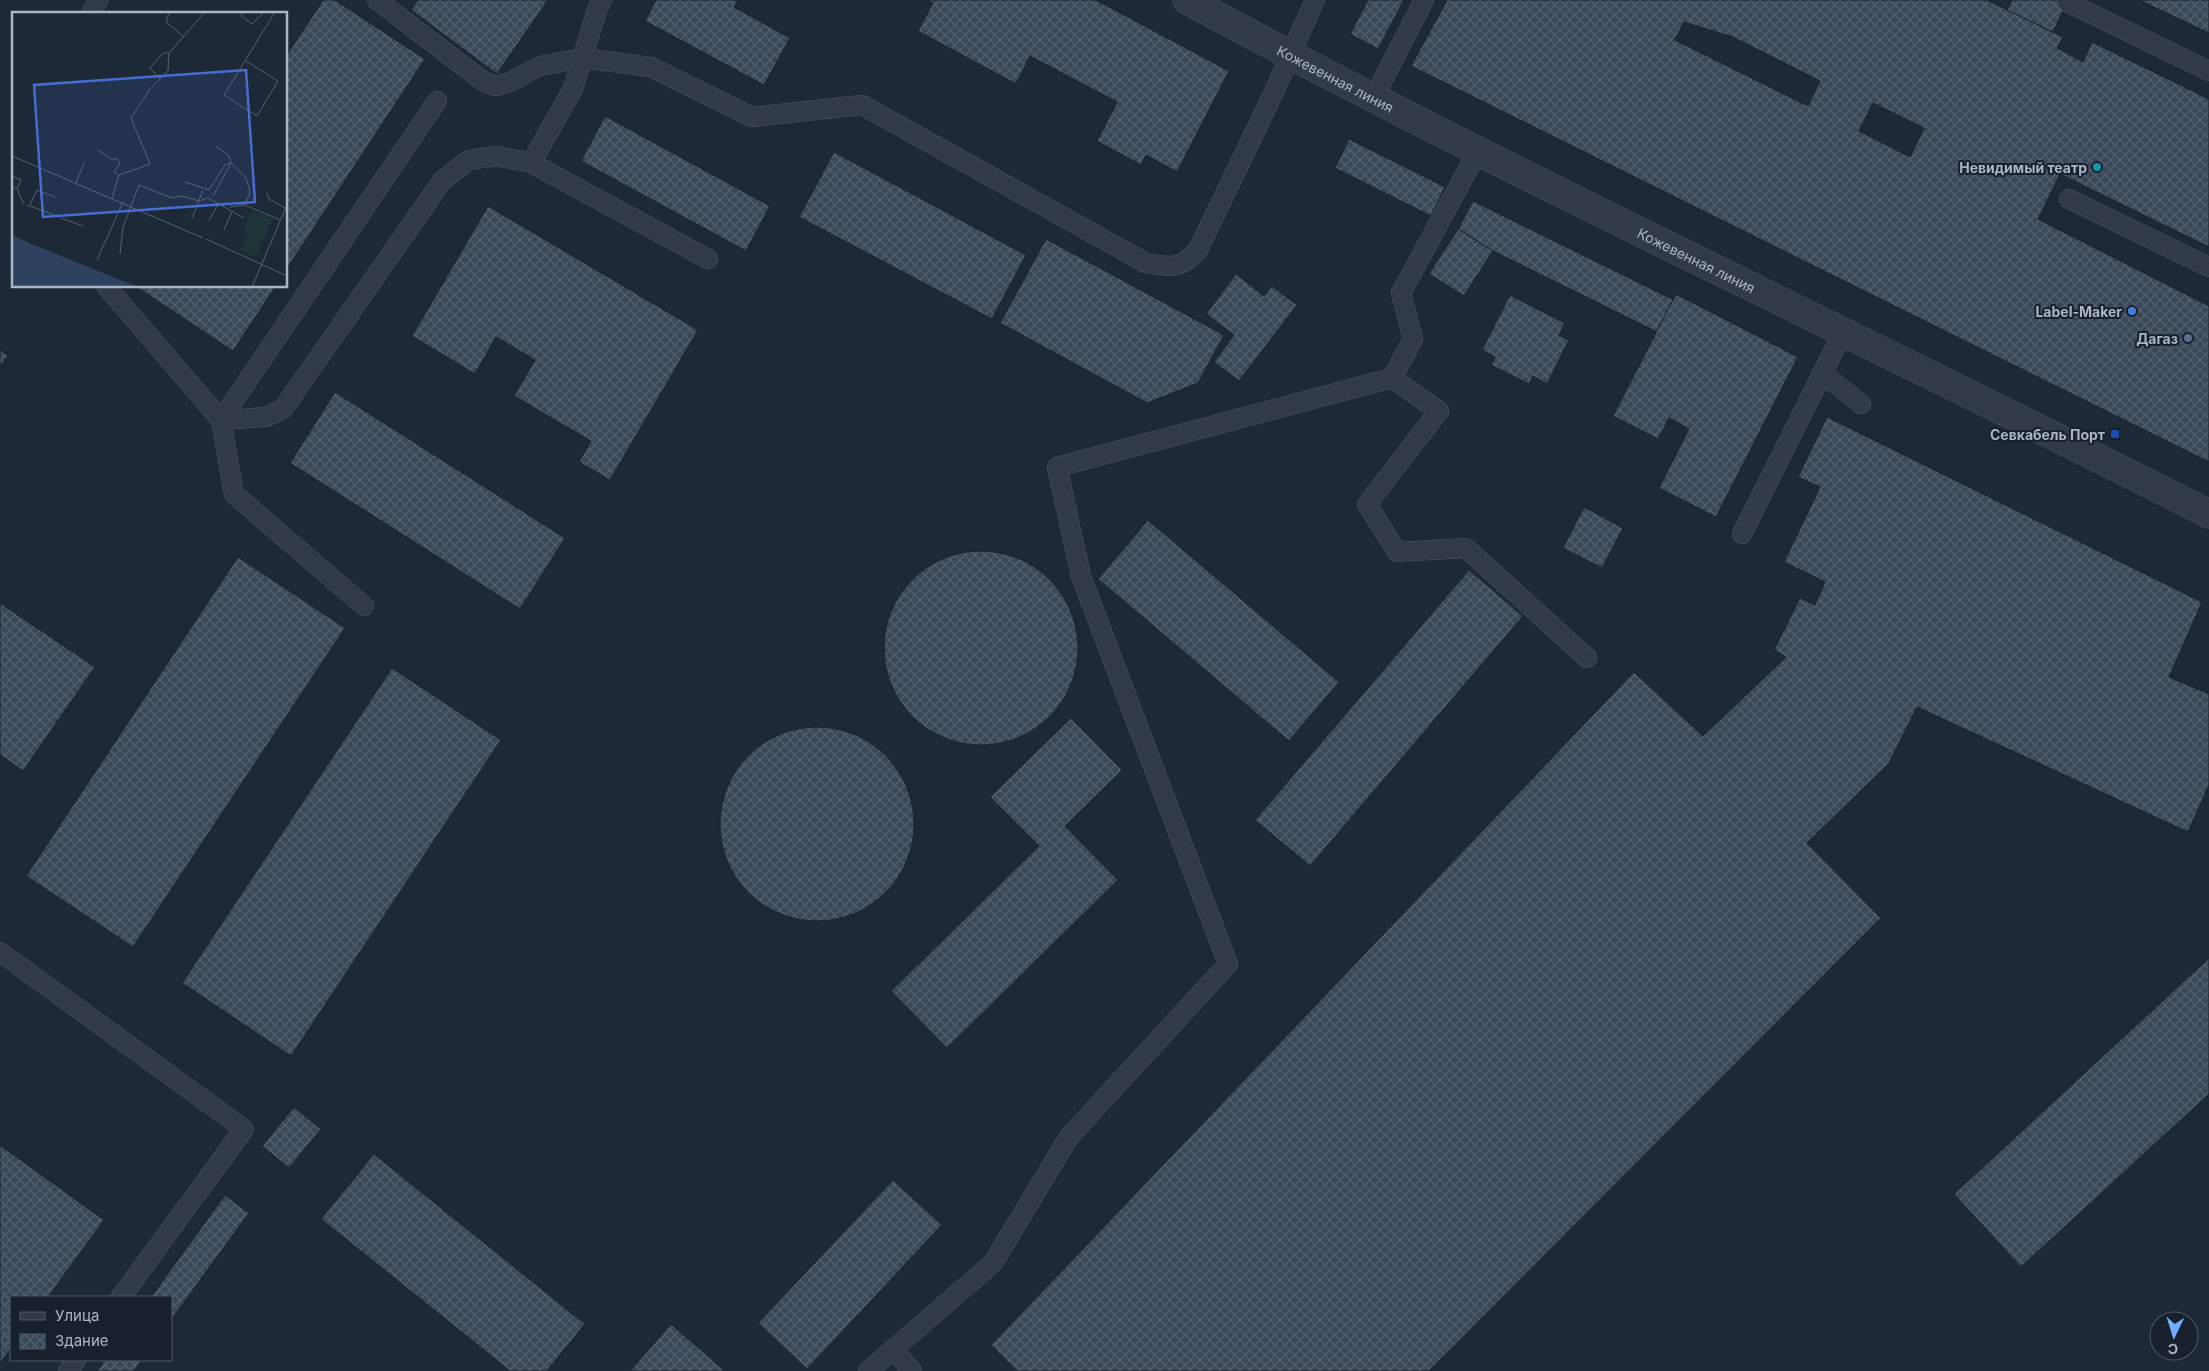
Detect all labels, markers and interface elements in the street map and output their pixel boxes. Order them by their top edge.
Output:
inset map [12,12,288,288]
street label: Кожевенная линия [1274,41,1397,116]
place label: Невидимый театр [1959,159,2087,176]
marker: Невидимый театр [2091,161,2103,173]
street label: Кожевенная линия [1635,224,1758,296]
place label: Label-Maker [2035,303,2122,320]
marker: Label-Maker [2126,305,2138,317]
place label: Дагаз [2136,330,2178,347]
marker: Дагаз [2182,332,2194,344]
place label: Севкабель Порт [1990,426,2105,443]
marker: Севкабель Порт [2109,428,2121,440]
legend [10,1296,172,1361]
text: Улица [55,1306,99,1325]
north arrow [2149,1311,2199,1361]
text: Здание [55,1331,109,1350]
text: С [2167,1341,2179,1358]

